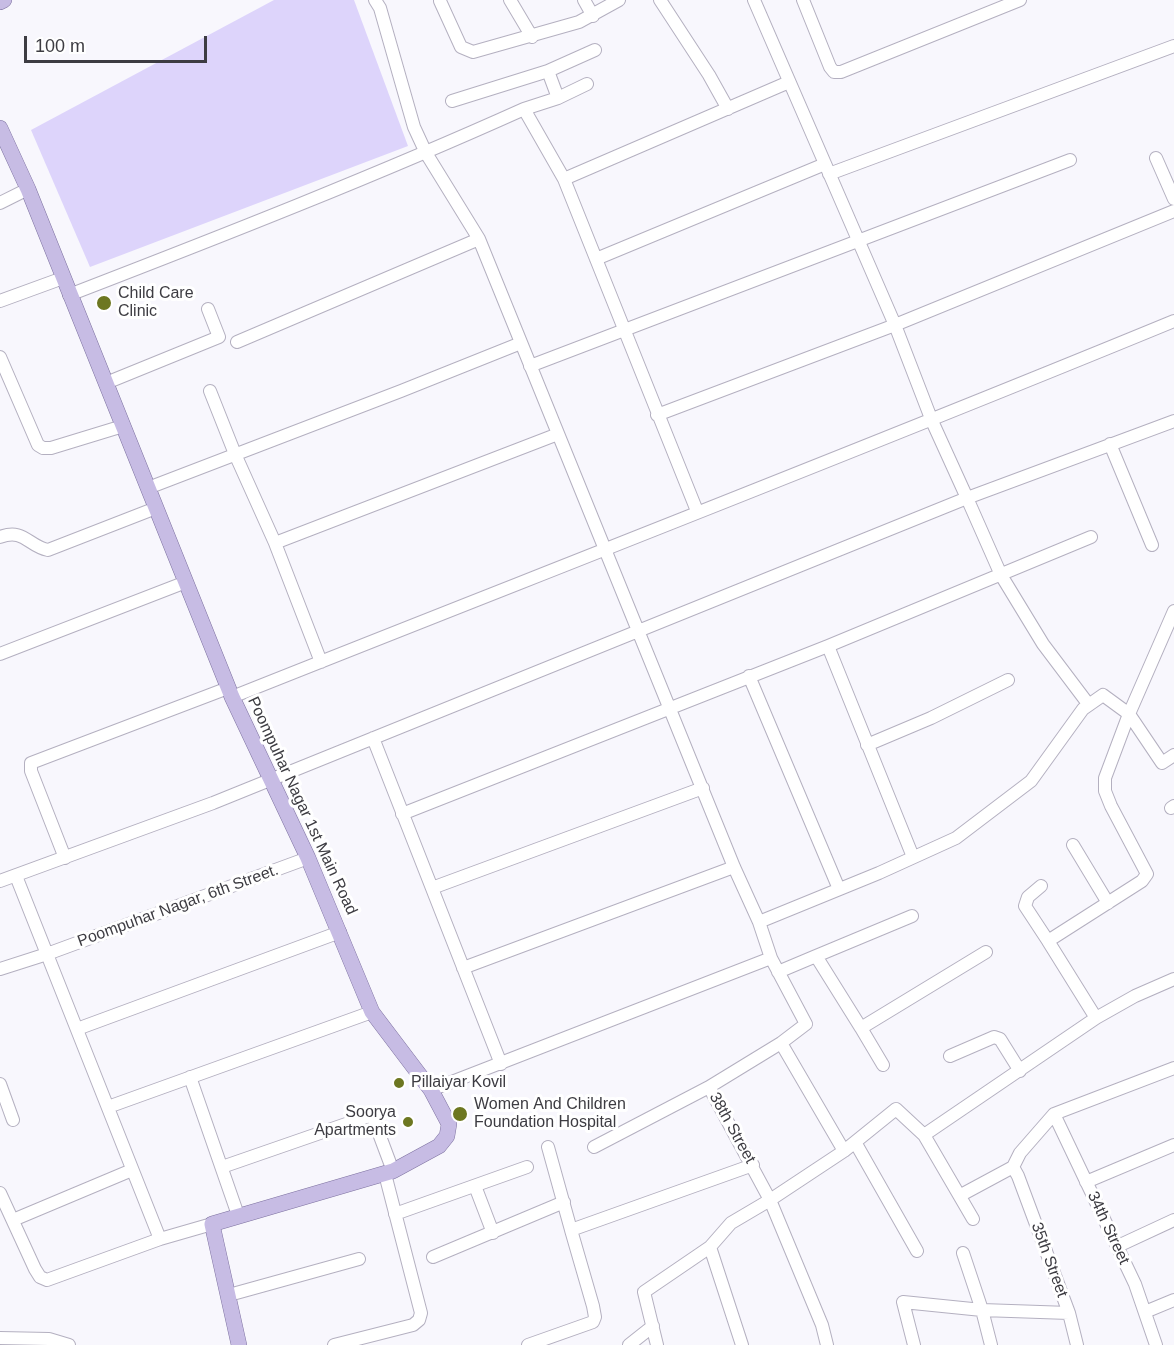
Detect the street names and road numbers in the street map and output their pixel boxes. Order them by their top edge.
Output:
street label: Poompuhar Nagar 1st Main Road [243,694,361,918]
street label: Poompuhar Nagar, 6th Street. [75,861,281,951]
street label: 38th Street [705,1089,759,1167]
street label: 34th Street [1083,1188,1133,1268]
street label: 35th Street [1027,1220,1071,1300]

